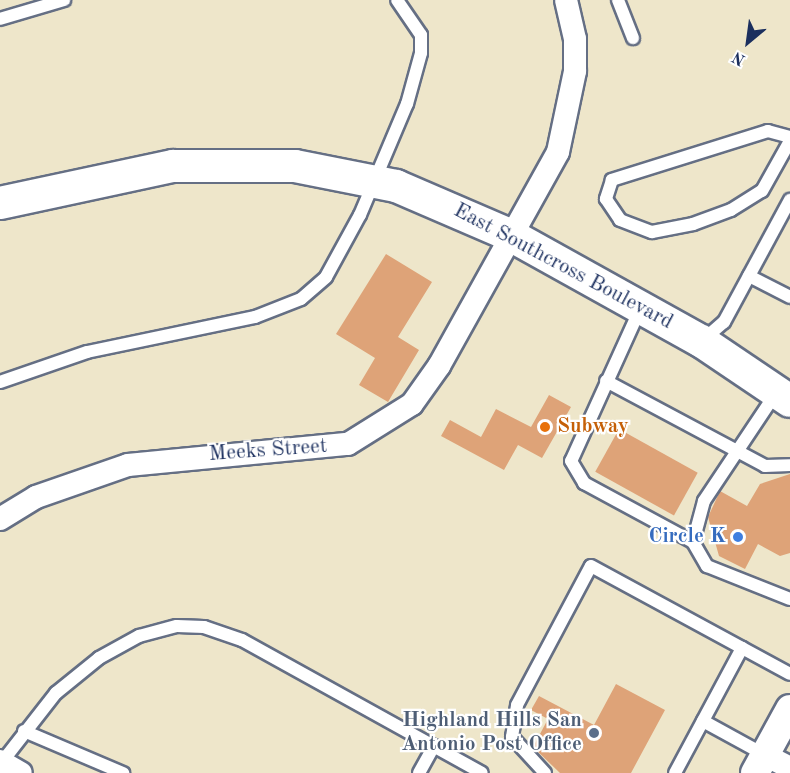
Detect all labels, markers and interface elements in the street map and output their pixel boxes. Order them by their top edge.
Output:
north arrow [718,12,778,72]
text: N [730,48,749,68]
street label: East Southcross Boulevard [449,198,677,336]
place label: Subway [557,414,629,440]
marker: Subway [538,420,552,434]
street label: Meeks Street [208,434,328,468]
place label: Circle K [649,524,726,550]
marker: Circle K [731,530,745,544]
place label: Highland Hills San Antonio Post Office [401,708,582,758]
marker: Highland Hills San Antonio Post Office [587,726,601,740]

